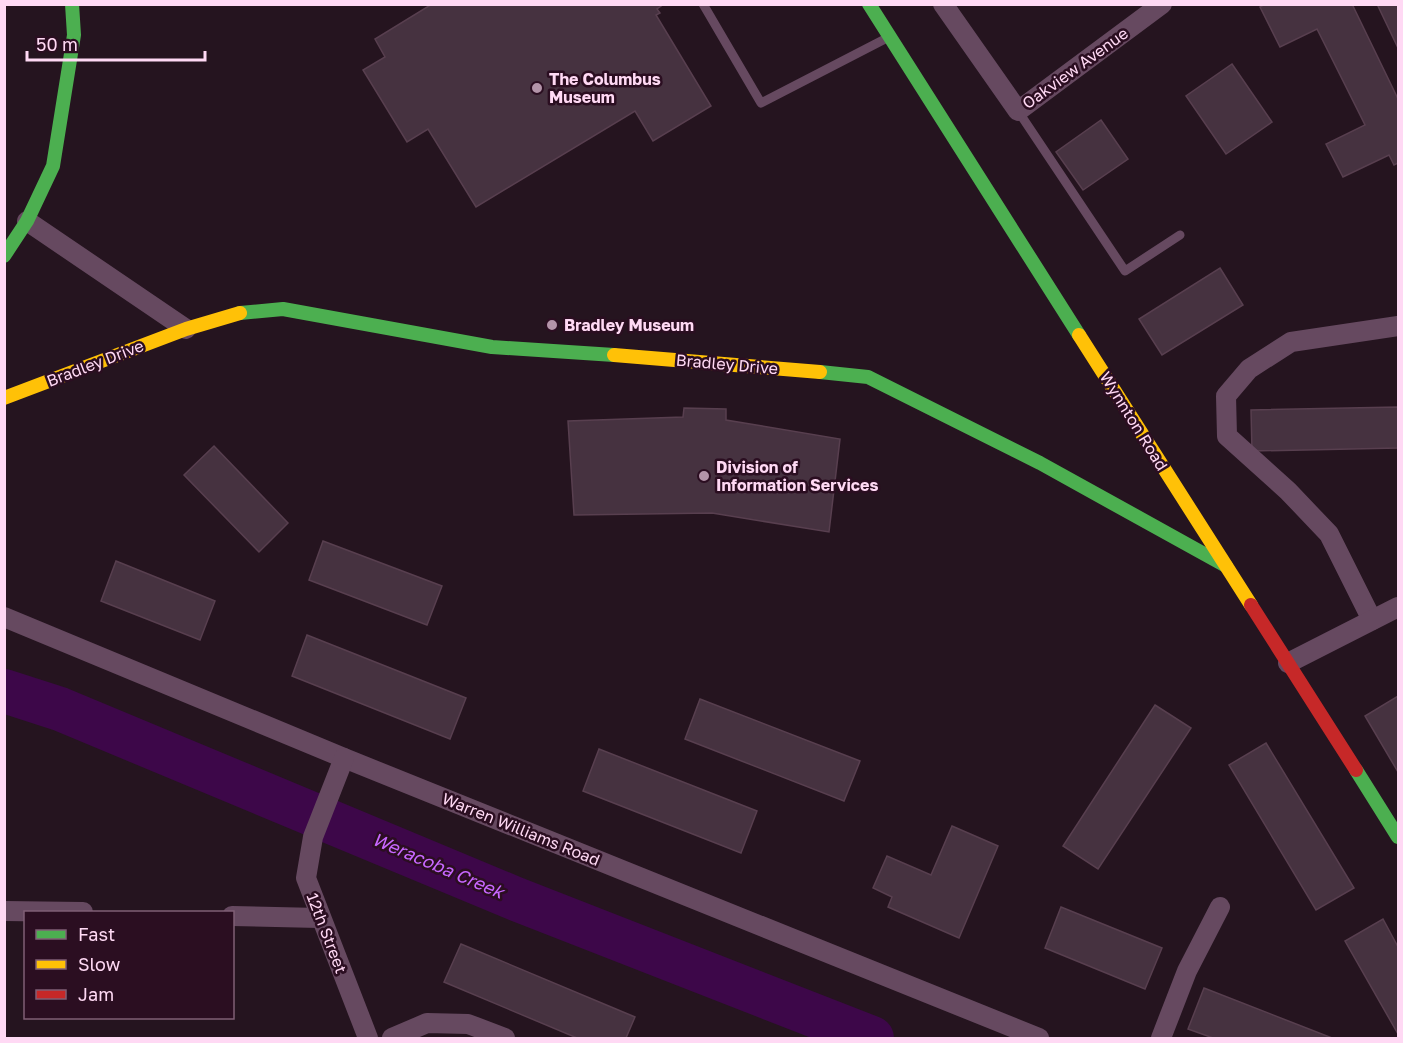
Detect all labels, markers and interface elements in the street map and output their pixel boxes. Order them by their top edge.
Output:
street label: Oakview Avenue [1018,23,1132,113]
scale bar [27,24,206,62]
text: 50 m [36,33,78,55]
place label: The Columbus Museum [549,69,661,107]
marker: The Columbus Museum [530,81,544,95]
place label: Bradley Museum [564,315,694,335]
marker: Bradley Museum [545,318,559,332]
street label: Bradley Drive [44,335,146,391]
street label: Bradley Drive [675,350,779,378]
street label: Wynnton Road [1096,368,1172,474]
place label: Division of Information Services [716,457,878,495]
marker: Division of Information Services [697,469,711,483]
street label: Warren Williams Road [439,788,603,870]
water label: Weracoba Creek [369,828,509,903]
street label: 12th Street [302,890,352,976]
legend [24,911,234,1019]
text: Fast [78,923,115,945]
text: Slow [78,953,121,975]
text: Jam [78,983,114,1005]

